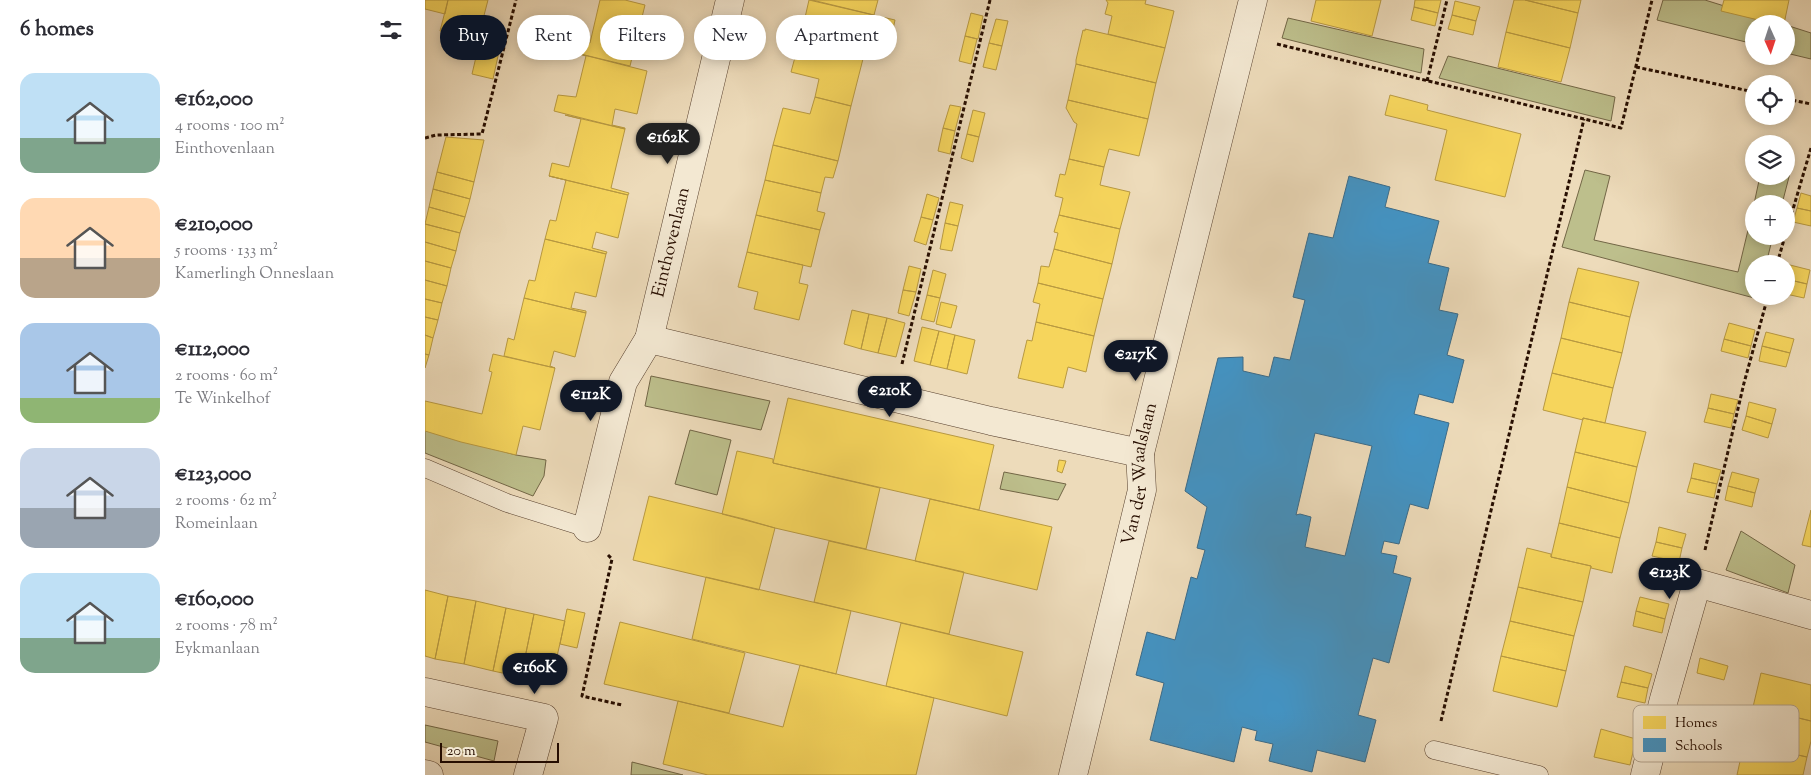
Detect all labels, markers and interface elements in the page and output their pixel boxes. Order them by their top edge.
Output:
text: 6 homes [20,15,94,45]
chip: Buy [440,15,507,60]
chip: Rent [517,15,590,60]
chip: Filters [600,15,684,60]
chip: New [694,15,766,60]
chip: Apartment [776,15,897,60]
north arrow [1745,15,1795,65]
map controls [1745,15,1795,305]
icon: filters [377,16,405,44]
button: locate [1745,75,1795,125]
text: €162,000 [175,85,253,115]
icon: home [60,93,120,153]
text: 4 rooms · 100 m² [175,115,285,138]
pin: €162K [633,122,703,165]
text: €162K [647,127,689,150]
button: layers [1745,135,1795,185]
text: Einthovenlaan [175,138,275,161]
street label: Einthovenlaan [646,184,698,300]
button: + [1745,195,1795,245]
text: €210,000 [175,210,253,240]
icon: home [60,218,120,278]
text: 5 rooms · 133 m² [175,240,278,263]
button: − [1745,255,1795,305]
text: Kamerlingh Onneslaan [175,263,334,286]
text: €112,000 [175,335,250,365]
pin: €217K [1101,340,1171,382]
icon: home [60,343,120,403]
text: €217K [1115,344,1157,367]
text: 2 rooms · 60 m² [175,365,278,388]
pin: €210K [855,376,925,418]
pin: €112K [556,380,626,422]
text: €210K [869,380,911,403]
text: €112K [571,384,611,407]
text: Te Winkelhof [175,388,270,411]
street label: Van der Waalslaan [1116,400,1165,548]
text: €123,000 [175,460,251,490]
icon: home [60,468,120,528]
text: 2 rooms · 62 m² [175,490,277,513]
text: Romeinlaan [175,513,258,536]
pin: €123K [1635,558,1705,600]
text: €123K [1650,562,1690,585]
text: €160,000 [175,585,254,615]
icon: home [60,593,120,653]
text: 2 rooms · 78 m² [175,615,278,638]
text: Eykmanlaan [175,638,260,661]
pin: €160K [500,652,570,695]
text: €160K [513,657,557,680]
legend [1633,705,1799,762]
text: Homes [1675,714,1717,734]
text: Schools [1675,737,1722,757]
scale bar [440,740,559,763]
text: 20 m [447,742,476,762]

